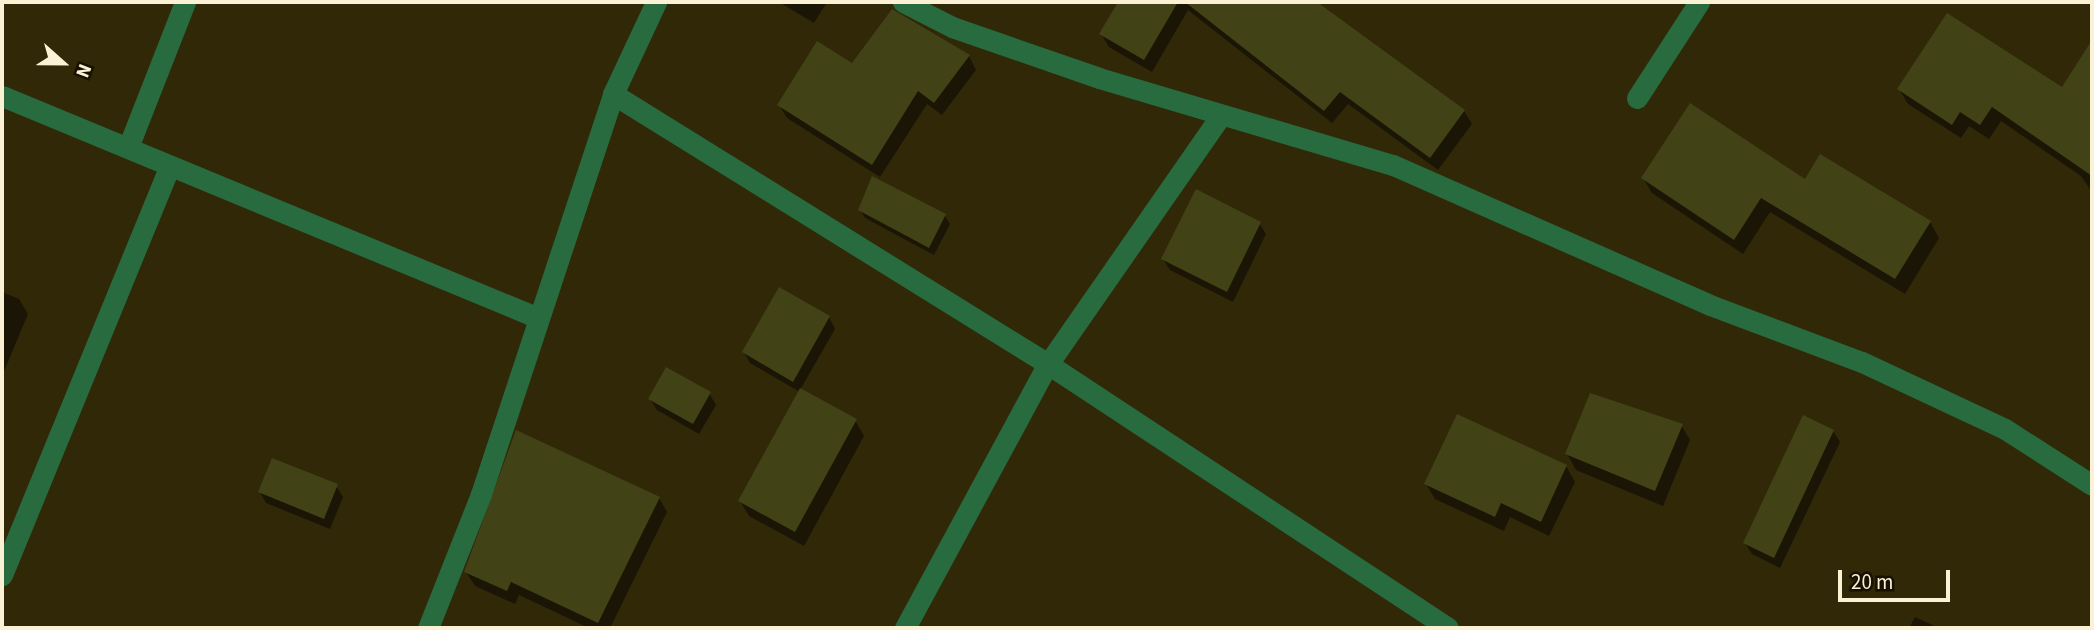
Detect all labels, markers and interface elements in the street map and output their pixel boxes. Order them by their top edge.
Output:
north arrow [28,28,98,98]
text: N [68,60,98,81]
scale bar [1842,556,1954,600]
text: 20 m [1851,567,1893,597]

